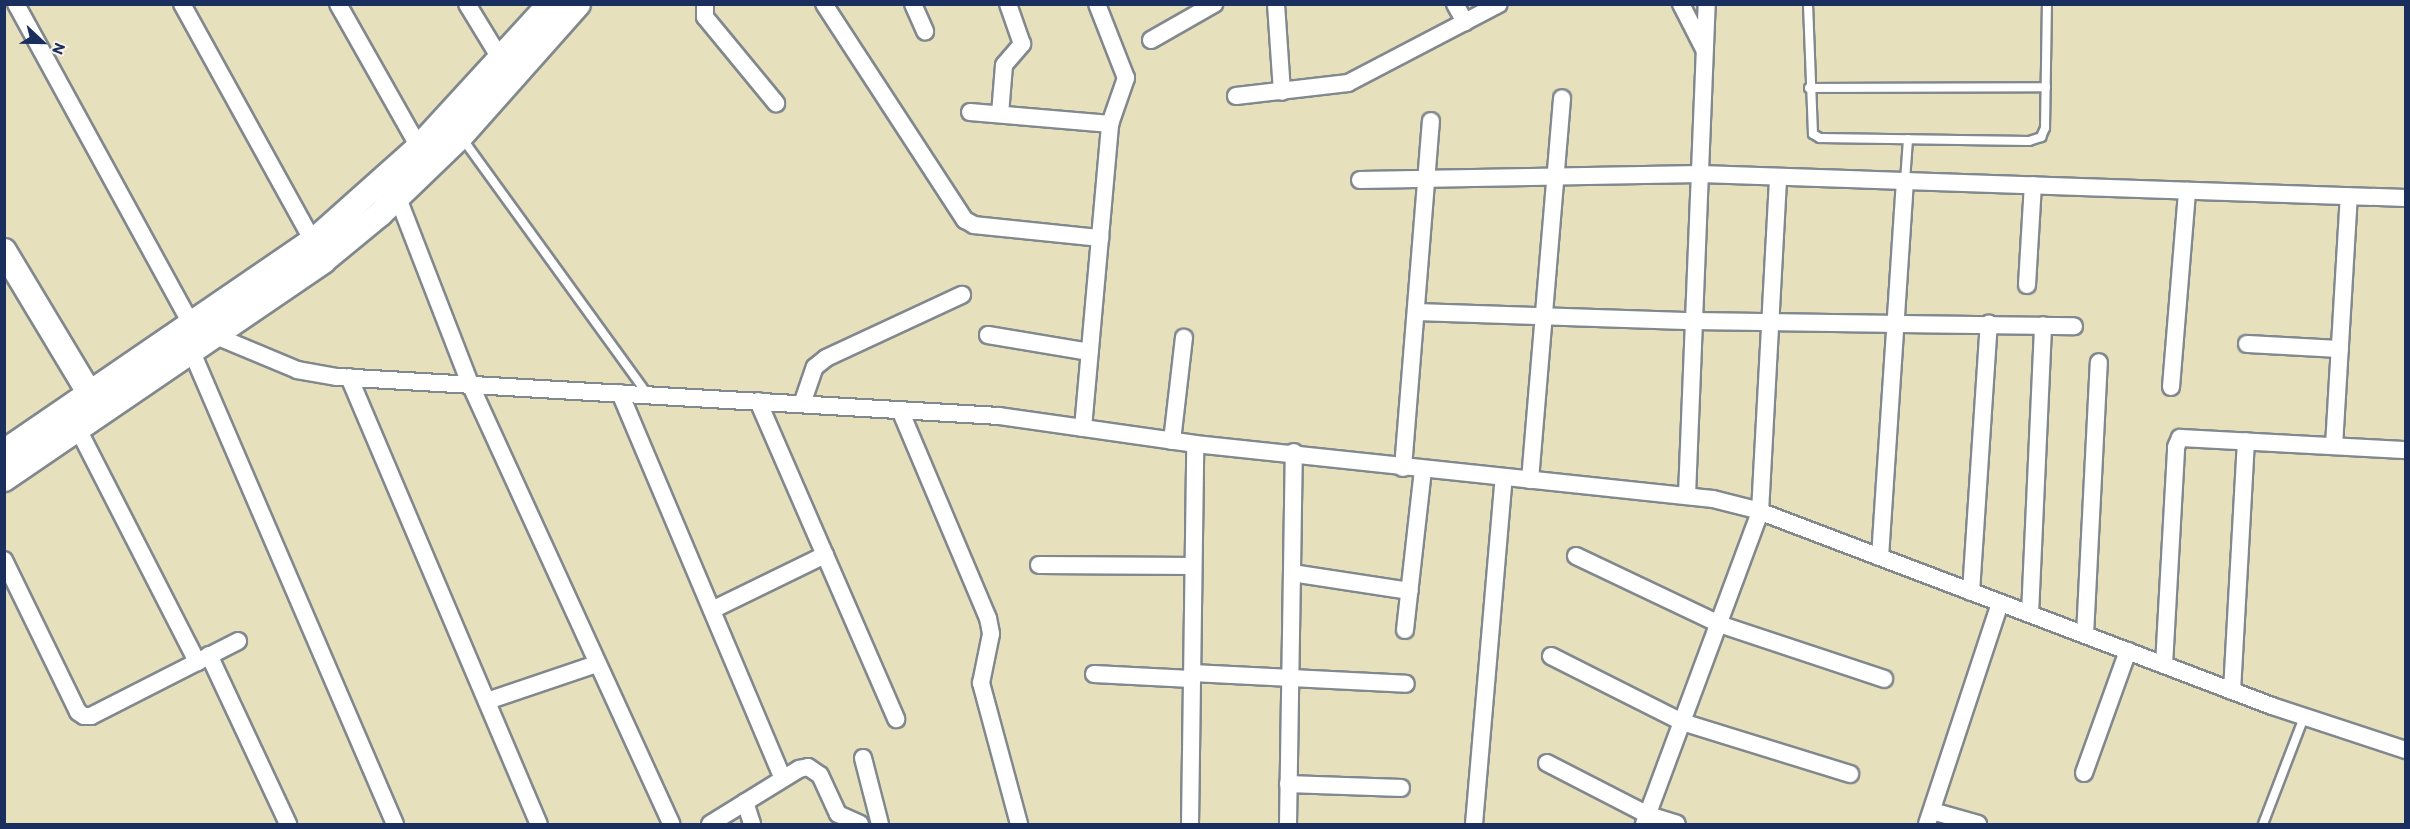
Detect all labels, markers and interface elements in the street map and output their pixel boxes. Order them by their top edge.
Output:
north arrow [12,12,72,72]
text: N [48,40,70,58]

